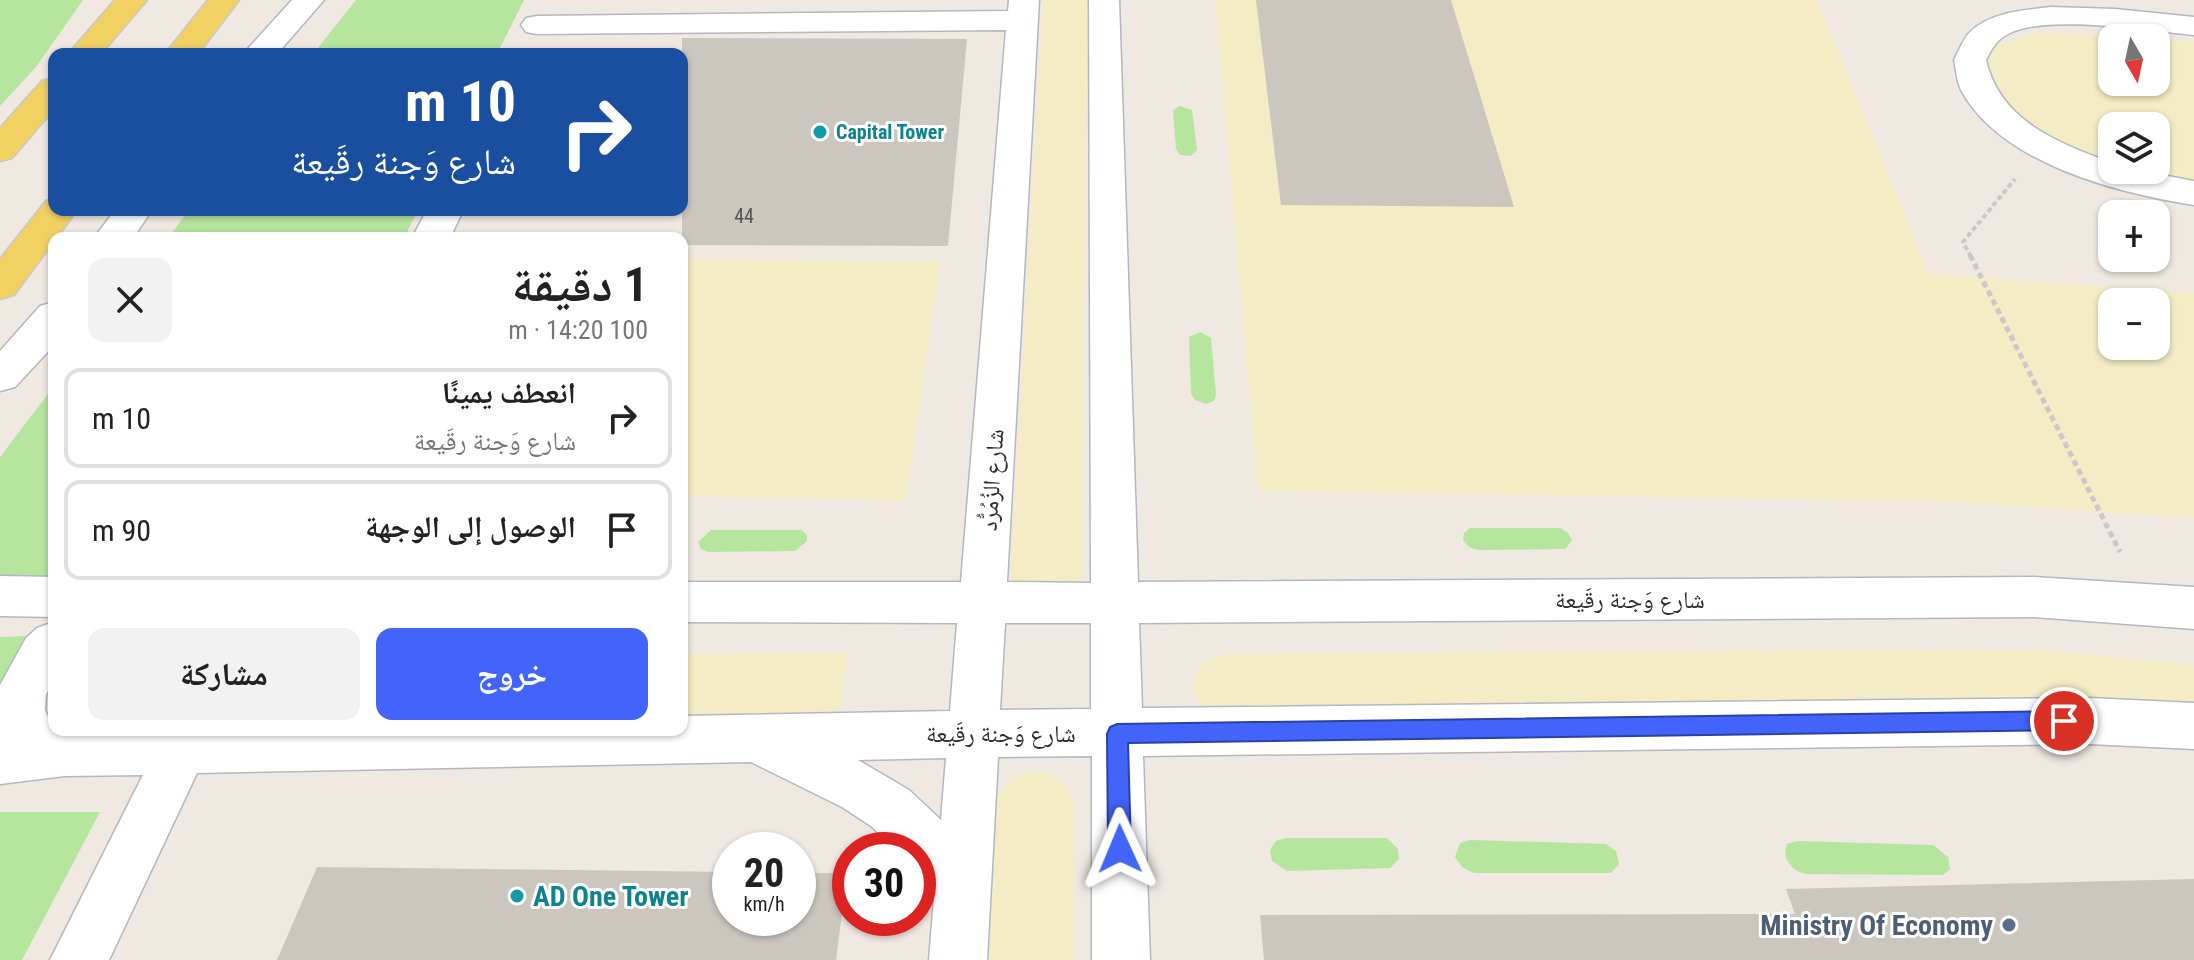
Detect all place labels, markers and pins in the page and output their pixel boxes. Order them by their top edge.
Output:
place label: Capital Tower [836,120,944,144]
marker: Capital Tower [811,123,829,141]
pin [2030,687,2098,755]
place label: AD One Tower [533,880,688,913]
marker: AD One Tower [508,887,526,905]
place label: Ministry Of Economy [1760,909,1994,942]
marker: Ministry Of Economy [2000,916,2018,934]

